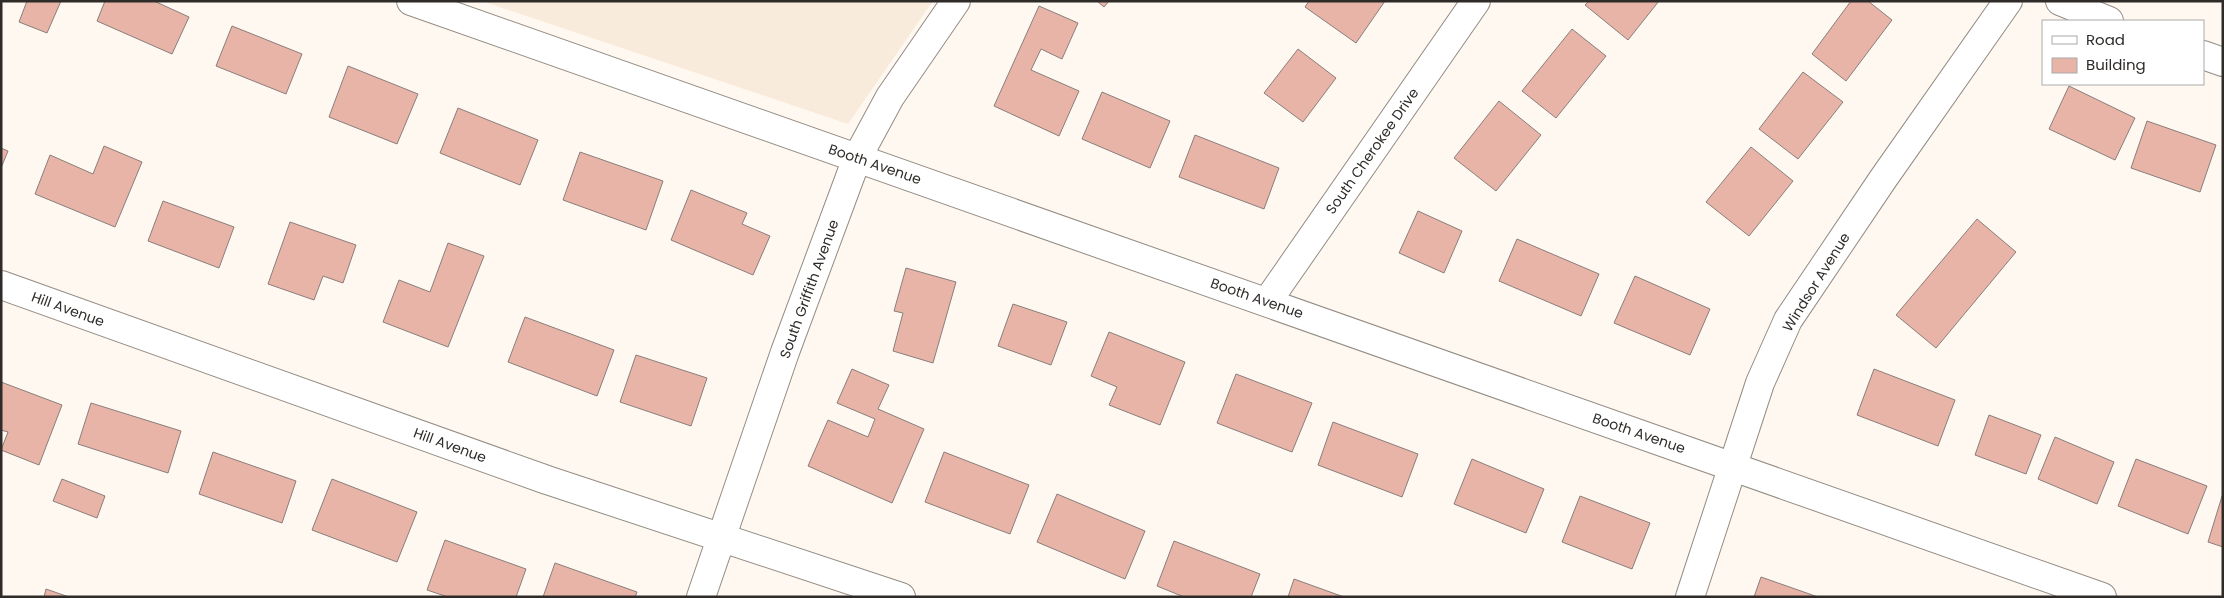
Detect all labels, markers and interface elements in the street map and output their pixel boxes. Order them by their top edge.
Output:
legend [2042,20,2204,85]
text: Road [2086,29,2125,50]
text: Building [2086,54,2146,75]
street label: South Cherokee Drive [1321,84,1423,218]
street label: Booth Avenue [826,139,924,189]
street label: South Griffith Avenue [775,216,844,361]
street label: Windsor Avenue [1777,228,1855,335]
street label: Booth Avenue [1208,273,1306,323]
street label: Hill Avenue [29,287,108,332]
street label: Booth Avenue [1590,408,1688,458]
street label: Hill Avenue [411,423,490,468]

